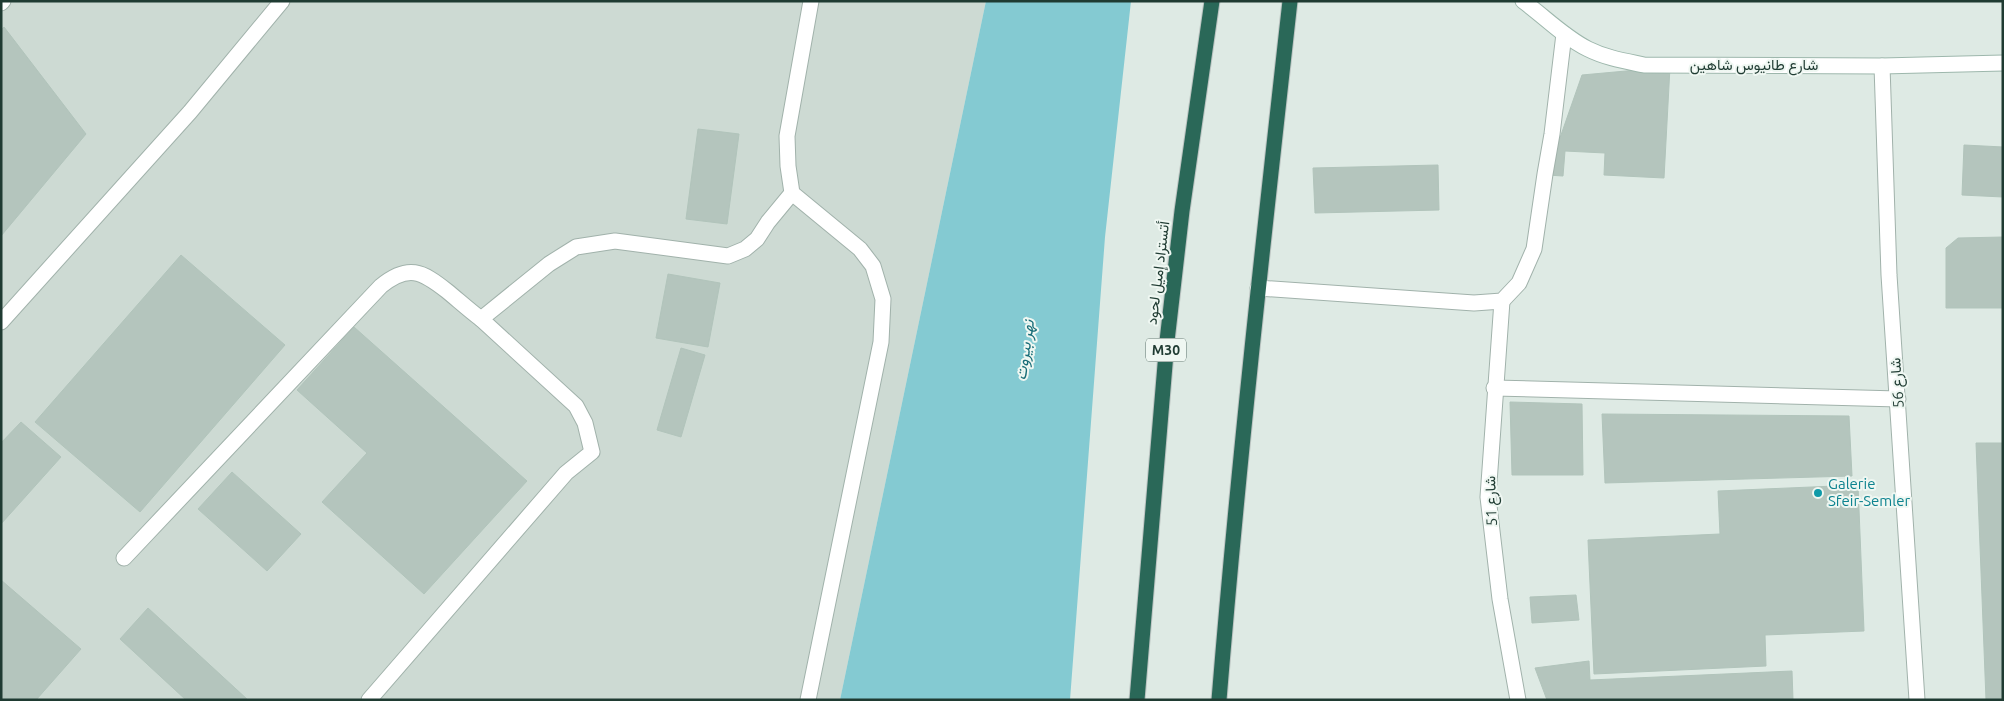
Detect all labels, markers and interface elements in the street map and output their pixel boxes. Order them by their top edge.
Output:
street label: شارع طانيوس شاهين [1690,56,1818,76]
street label: أتستراد إميل لحود [1143,220,1174,326]
water label: نهر بيروت [1011,317,1039,382]
road number: M30 [1146,338,1186,362]
street label: شارع 56 [1886,357,1910,409]
street label: شارع 51 [1481,475,1503,527]
place label: Galerie Sfeir-Semler [1828,475,1911,509]
marker: Galerie Sfeir-Semler [1812,487,1824,499]

